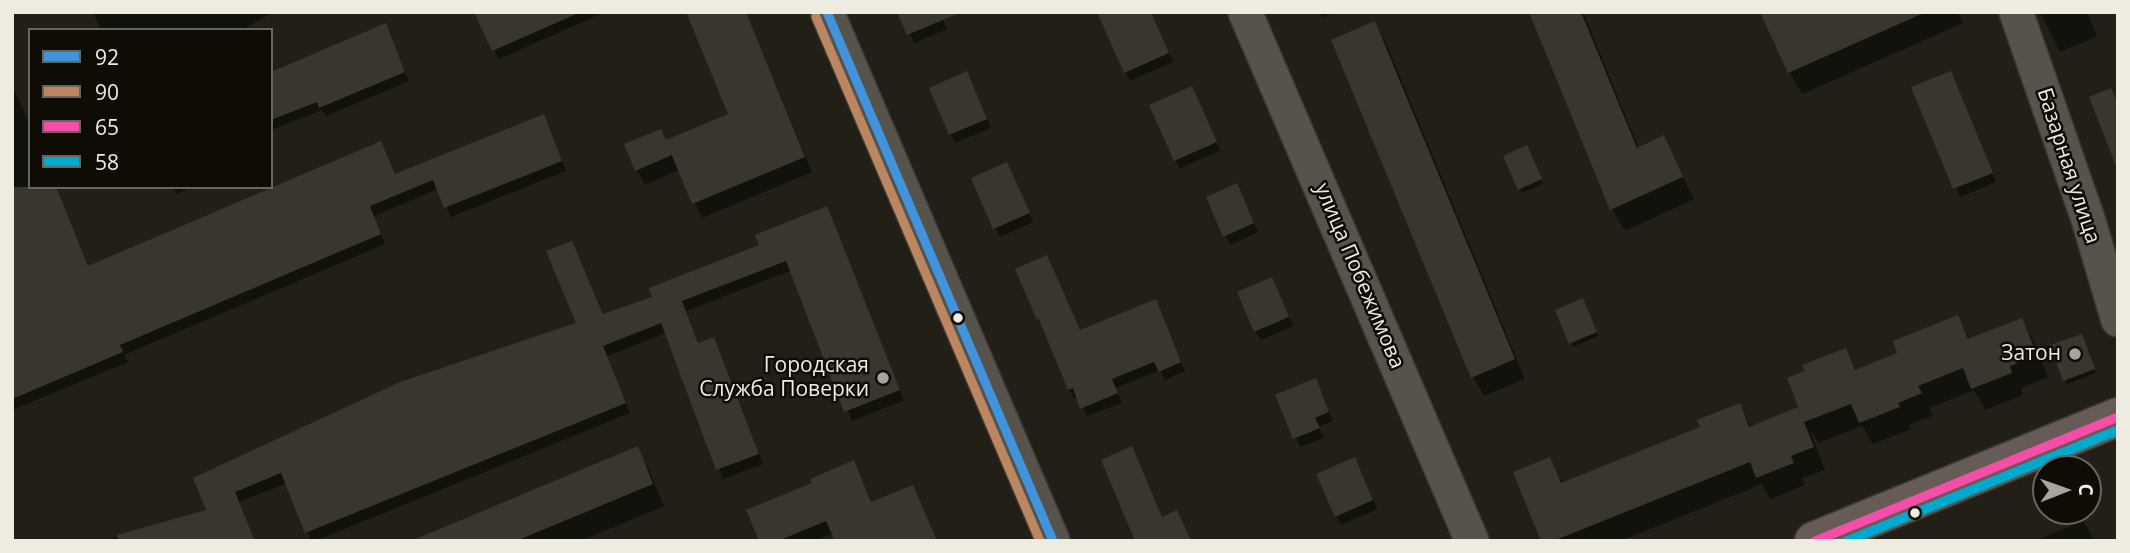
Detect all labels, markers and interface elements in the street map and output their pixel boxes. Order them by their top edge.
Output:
legend [28,28,273,189]
text: 92 [95,43,119,71]
text: 90 [95,78,119,106]
street label: Базарная улица [2031,85,2105,247]
text: 65 [95,113,119,141]
text: 58 [95,148,119,176]
street label: улица Побежимова [1309,180,1409,372]
unlabelled marker [951,311,965,325]
place label: Затон [2001,341,2061,367]
marker: Затон [2067,346,2083,362]
place label: Городская Служба Поверки [699,353,869,403]
marker: Городская Служба Поверки [875,370,891,386]
north arrow [2032,455,2102,525]
text: С [2073,483,2099,496]
unlabelled marker [1908,506,1922,520]

